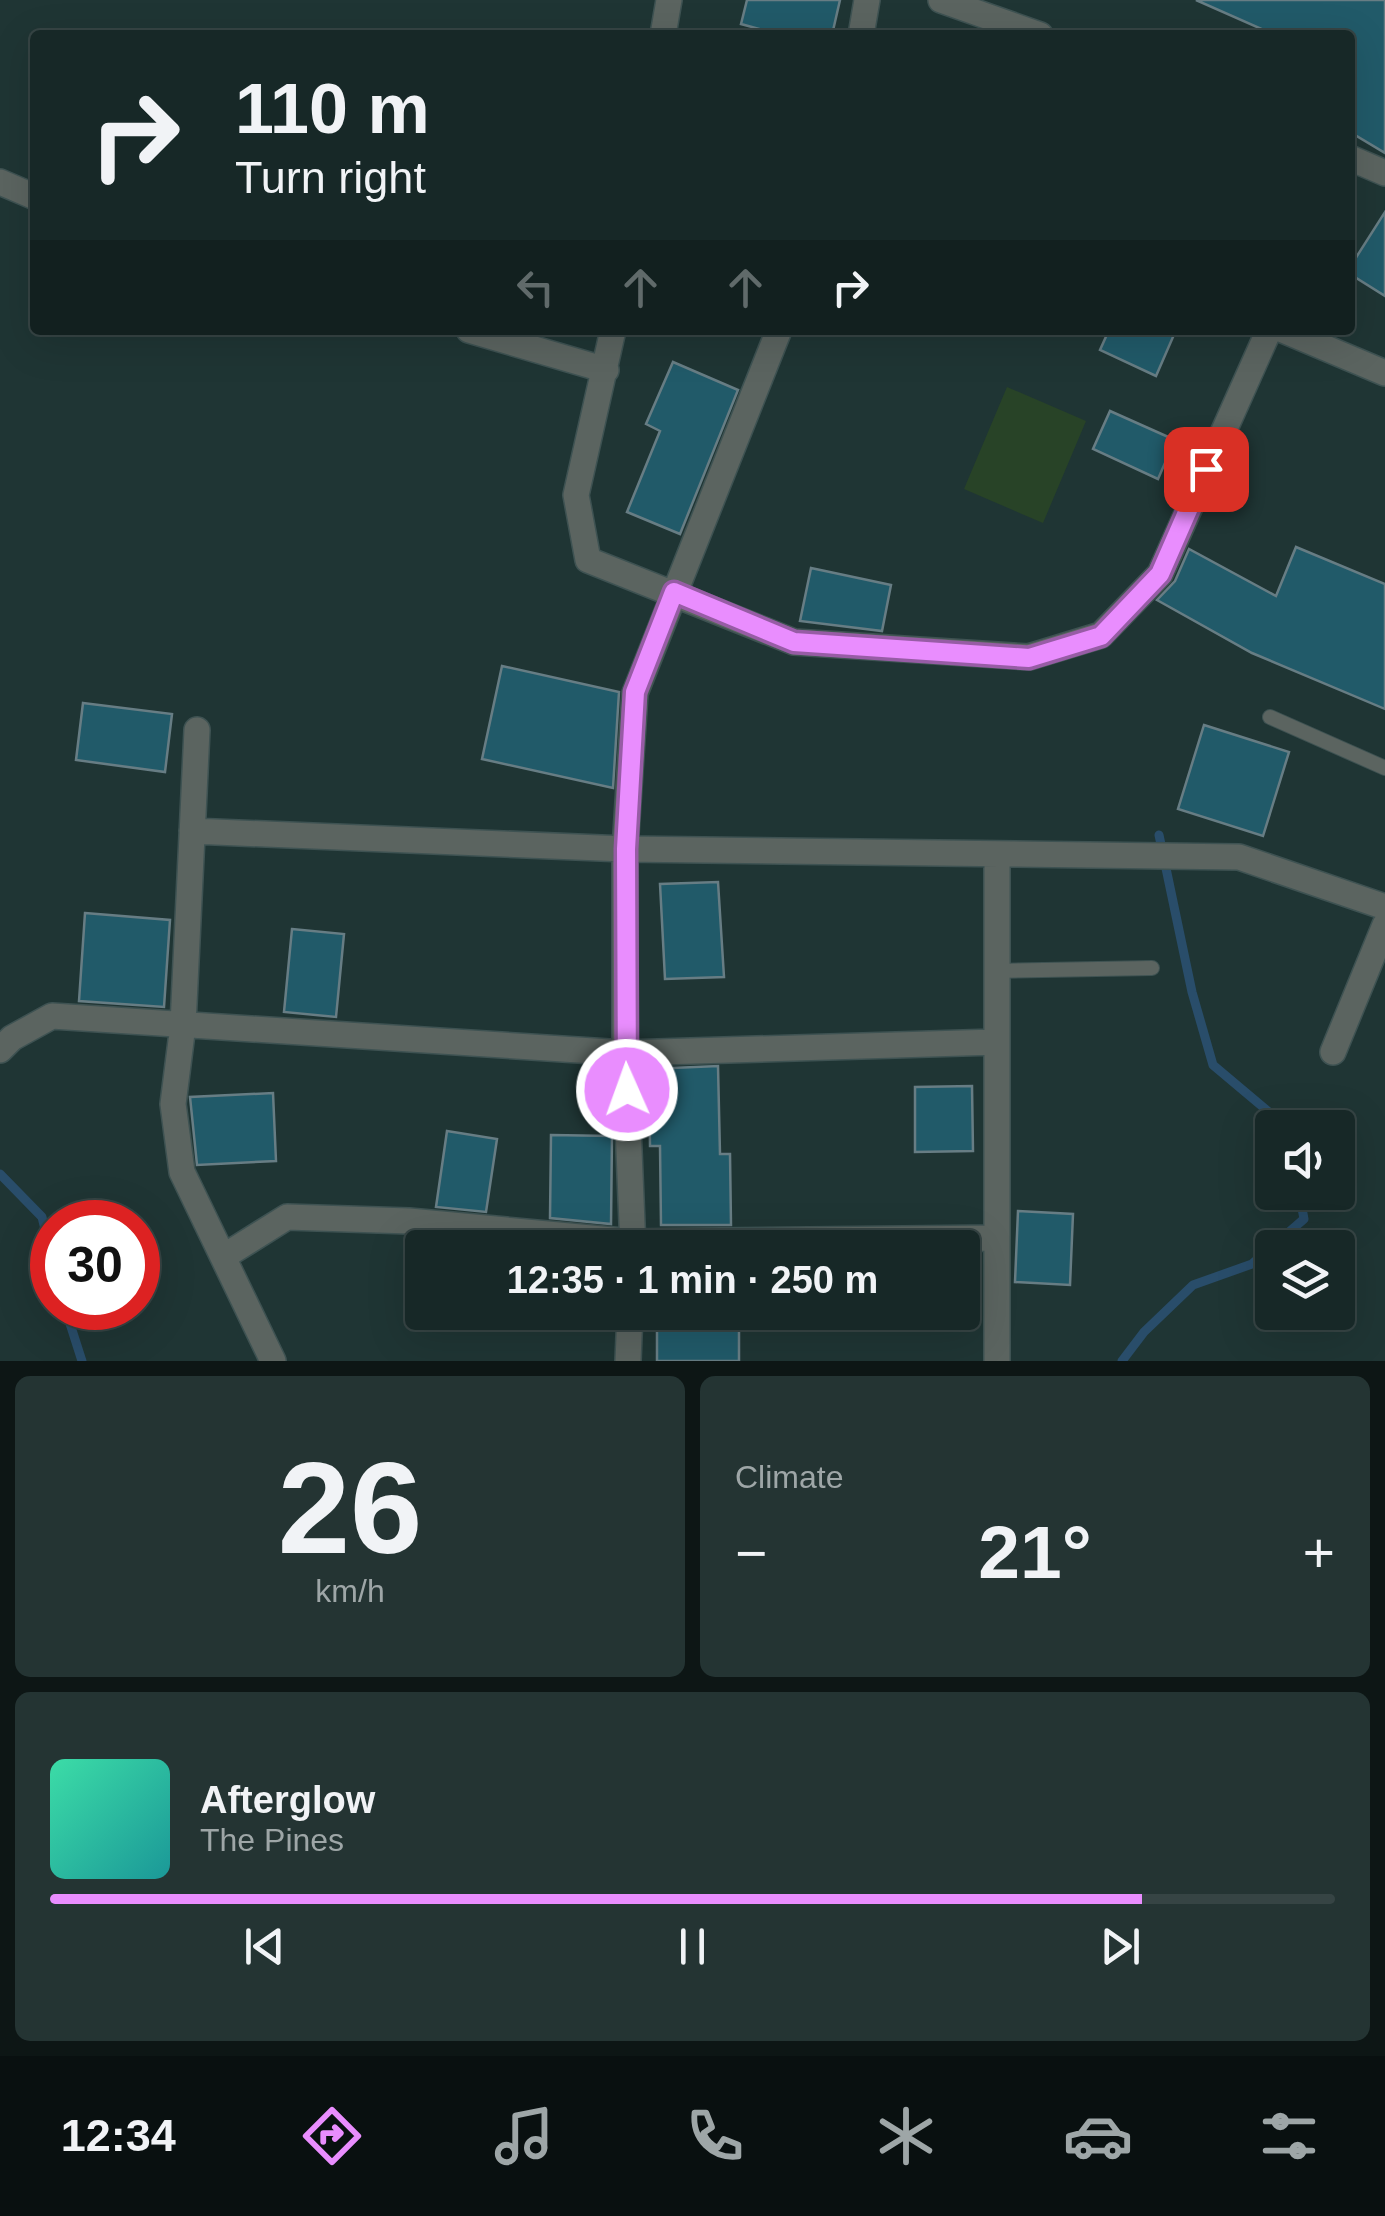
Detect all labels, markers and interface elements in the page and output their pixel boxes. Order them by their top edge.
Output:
icon: right [70,70,200,200]
text: 110 m [235,70,430,148]
text: Turn right [235,152,426,203]
icon: left [508,260,563,315]
icon: ahead [613,260,668,315]
icon: ahead [718,260,773,315]
icon: right [823,260,878,315]
pin [1164,427,1249,512]
icon: arrive [1179,442,1234,497]
position arrow [575,1038,679,1142]
map controls [1255,1110,1355,1330]
button: sound [1255,1110,1355,1210]
speed limit sign: 30 [30,1200,160,1330]
button: layers [1255,1230,1355,1330]
text: 12:35 · 1 min · 250 m [507,1259,878,1301]
text: 26 [278,1435,422,1581]
text: Climate [735,1459,843,1495]
text: 21° [978,1510,1092,1594]
text: − [735,1522,767,1584]
text: + [1303,1522,1335,1584]
text: km/h [315,1573,385,1609]
text: Afterglow [200,1779,375,1821]
text: The Pines [200,1822,344,1858]
icon: previous [237,1919,292,1974]
icon: pause [665,1919,720,1974]
icon: next [1093,1919,1148,1974]
icon: directions [297,2101,367,2171]
icon: music [489,2101,559,2171]
icon: phone [680,2101,750,2171]
icon: climate [871,2101,941,2171]
icon: car [1063,2101,1133,2171]
icon: filters [1254,2101,1324,2171]
text: 12:34 [61,2110,176,2161]

